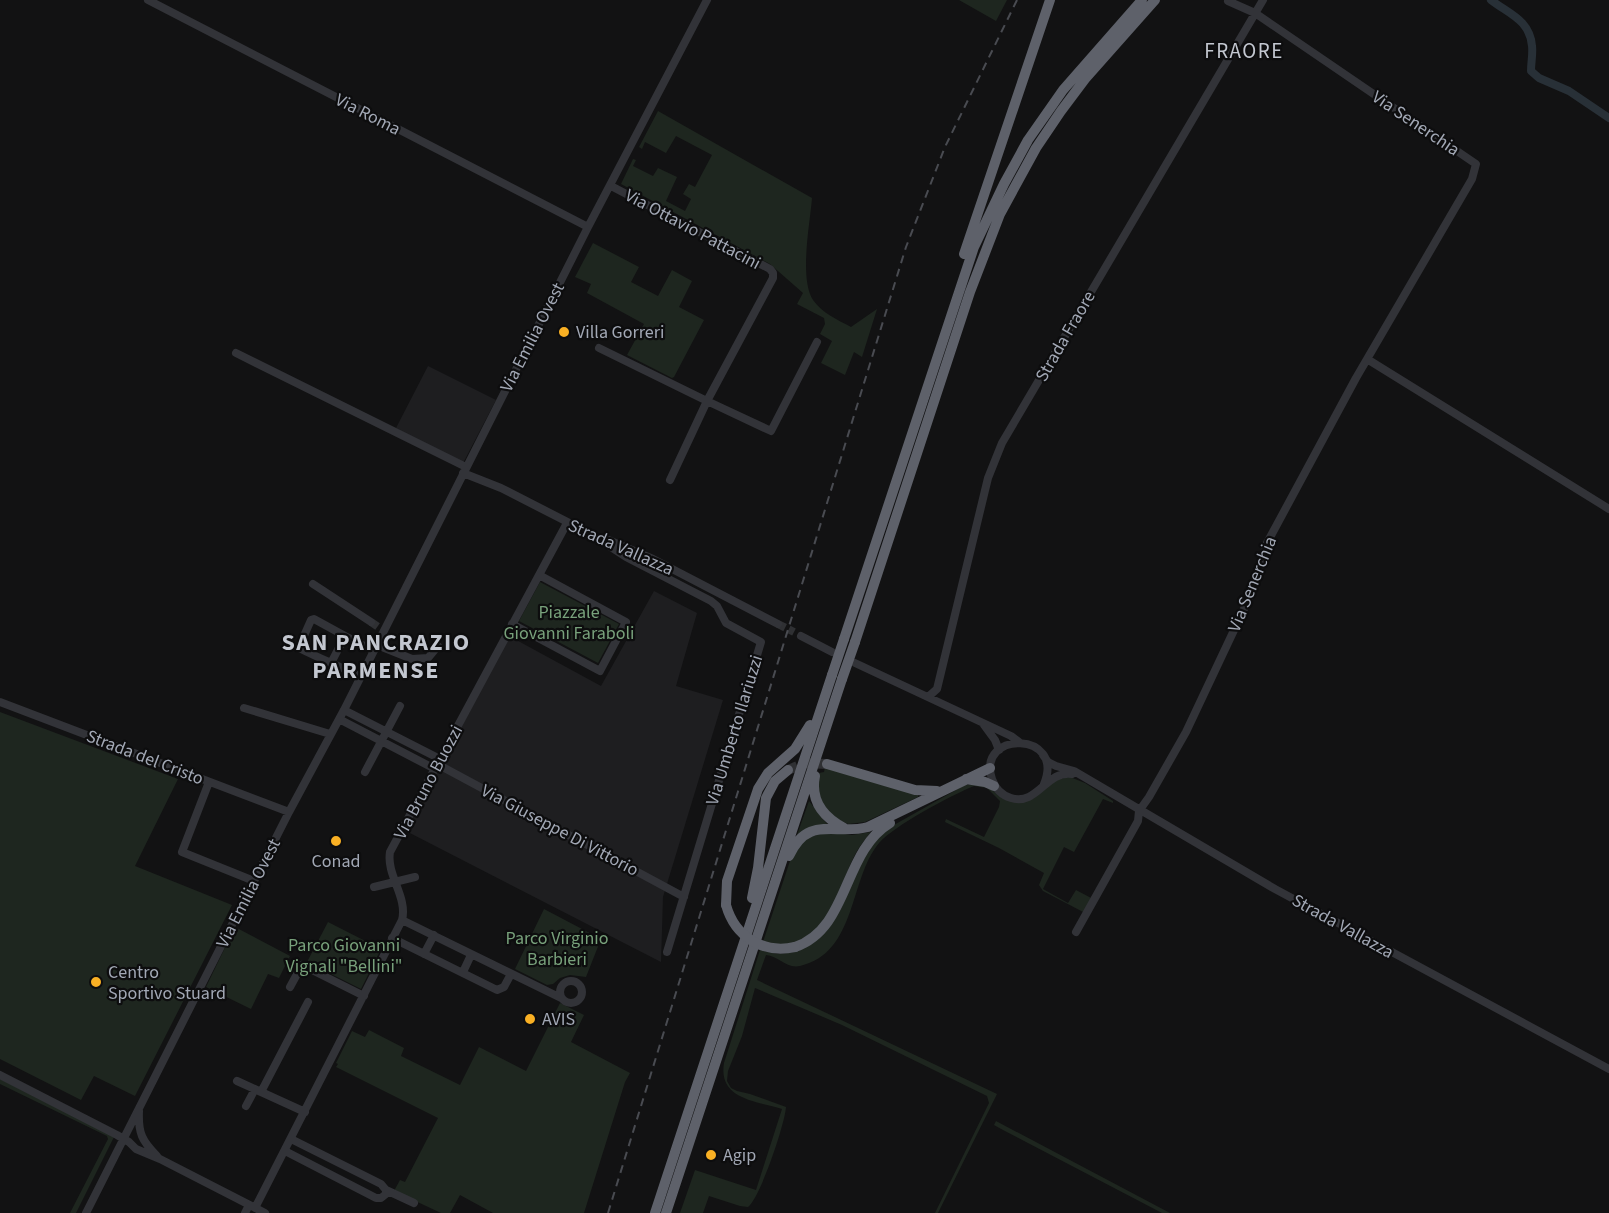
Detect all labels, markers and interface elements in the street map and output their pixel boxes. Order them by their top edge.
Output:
district label: FRAORE [1204,36,1284,66]
street label: Via Senerchia [1367,85,1465,162]
street label: Via Roma [331,87,405,142]
street label: Via Ottavio Pattacini [620,183,765,276]
street label: Via Emilia Ovest [494,278,571,396]
street label: Strada Fraore [1029,286,1102,386]
place label: Villa Gorreri [576,320,664,345]
marker: Villa Gorreri [557,325,571,339]
street label: Strada Vallazza [564,513,677,582]
street label: Via Senerchia [1222,533,1283,636]
park label: Piazzale Giovanni Faraboli [503,600,635,646]
district label: SAN PANCRAZIO PARMENSE [281,625,471,688]
street label: Via Umberto Ilariuzzi [700,652,769,808]
street label: Via Bruno Buozzi [388,721,469,844]
street label: Strada del Cristo [83,724,207,791]
street label: Via Giuseppe Di Vittorio [477,778,643,883]
street label: Via Emilia Ovest [210,834,287,952]
marker: Conad [329,834,343,848]
place label: Conad [312,849,360,874]
street label: Strada Vallazza [1287,888,1398,965]
park label: Parco Virginio Barbieri [505,926,609,972]
park label: Parco Giovanni Vignali "Bellini" [285,933,403,979]
place label: Centro Sportivo Stuard [108,960,226,1006]
marker: Centro Sportivo Stuard [89,975,103,989]
place label: AVIS [542,1007,575,1032]
marker: AVIS [523,1012,537,1026]
place label: Agip [723,1143,756,1168]
marker: Agip [704,1148,718,1162]

